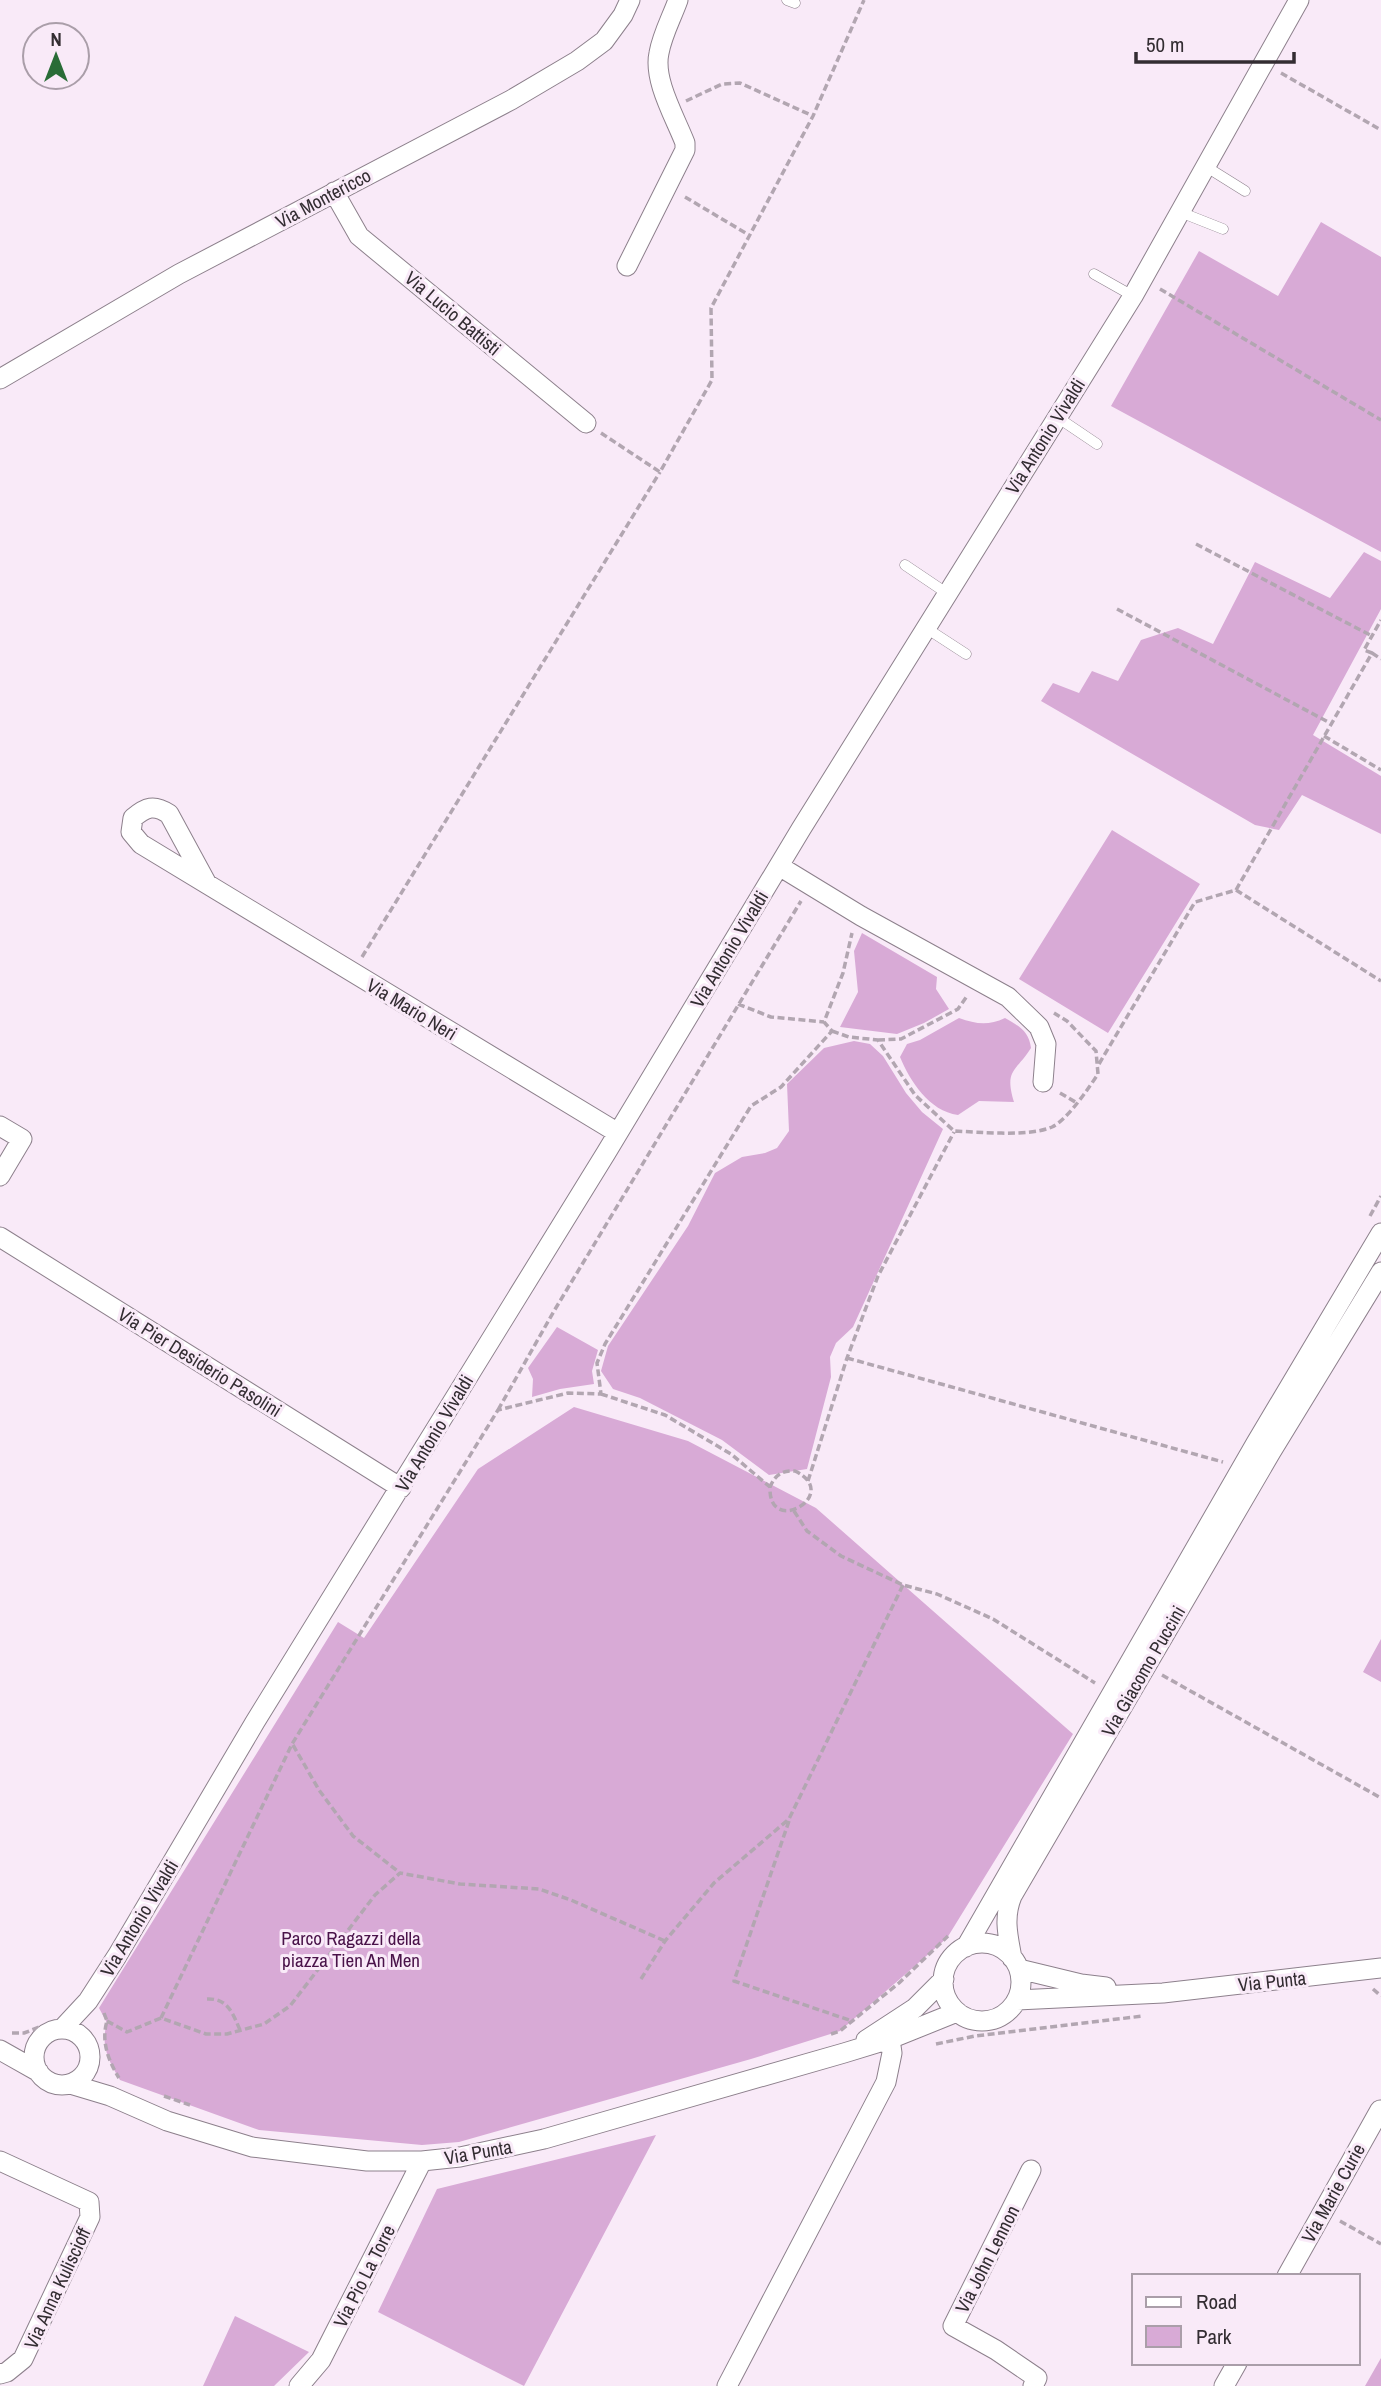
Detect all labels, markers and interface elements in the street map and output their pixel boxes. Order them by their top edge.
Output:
north arrow [21,21,91,91]
scale bar [1136,21,1294,65]
text: N [50,26,62,52]
text: 50 m [1146,30,1184,59]
street label: Via Montericco [271,162,375,234]
street label: Via Lucio Battisti [399,265,507,361]
street label: Via Antonio Vivaldi [999,373,1091,499]
street label: Via Antonio Vivaldi [684,886,774,1012]
street label: Via Mario Neri [362,972,462,1046]
street label: Via Pier Desiderio Pasolini [113,1301,287,1423]
street label: Via Antonio Vivaldi [389,1370,479,1496]
street label: Via Giacomo Puccini [1095,1601,1191,1741]
street label: Via Antonio Vivaldi [94,1855,184,1981]
park label: Parco Ragazzi della piazza Tien An Men [281,1925,421,1973]
street label: Via Punta [1237,1964,1308,1997]
street label: Via Punta [442,2133,514,2171]
street label: Via Marie Curie [1295,2139,1371,2247]
street label: Via John Lennon [949,2201,1025,2317]
street label: Via Pio La Torre [327,2220,401,2332]
street label: Via Anna Kuliscioff [18,2223,97,2353]
legend [1132,2274,1360,2365]
text: Road [1196,2287,1237,2316]
text: Park [1196,2322,1232,2351]

